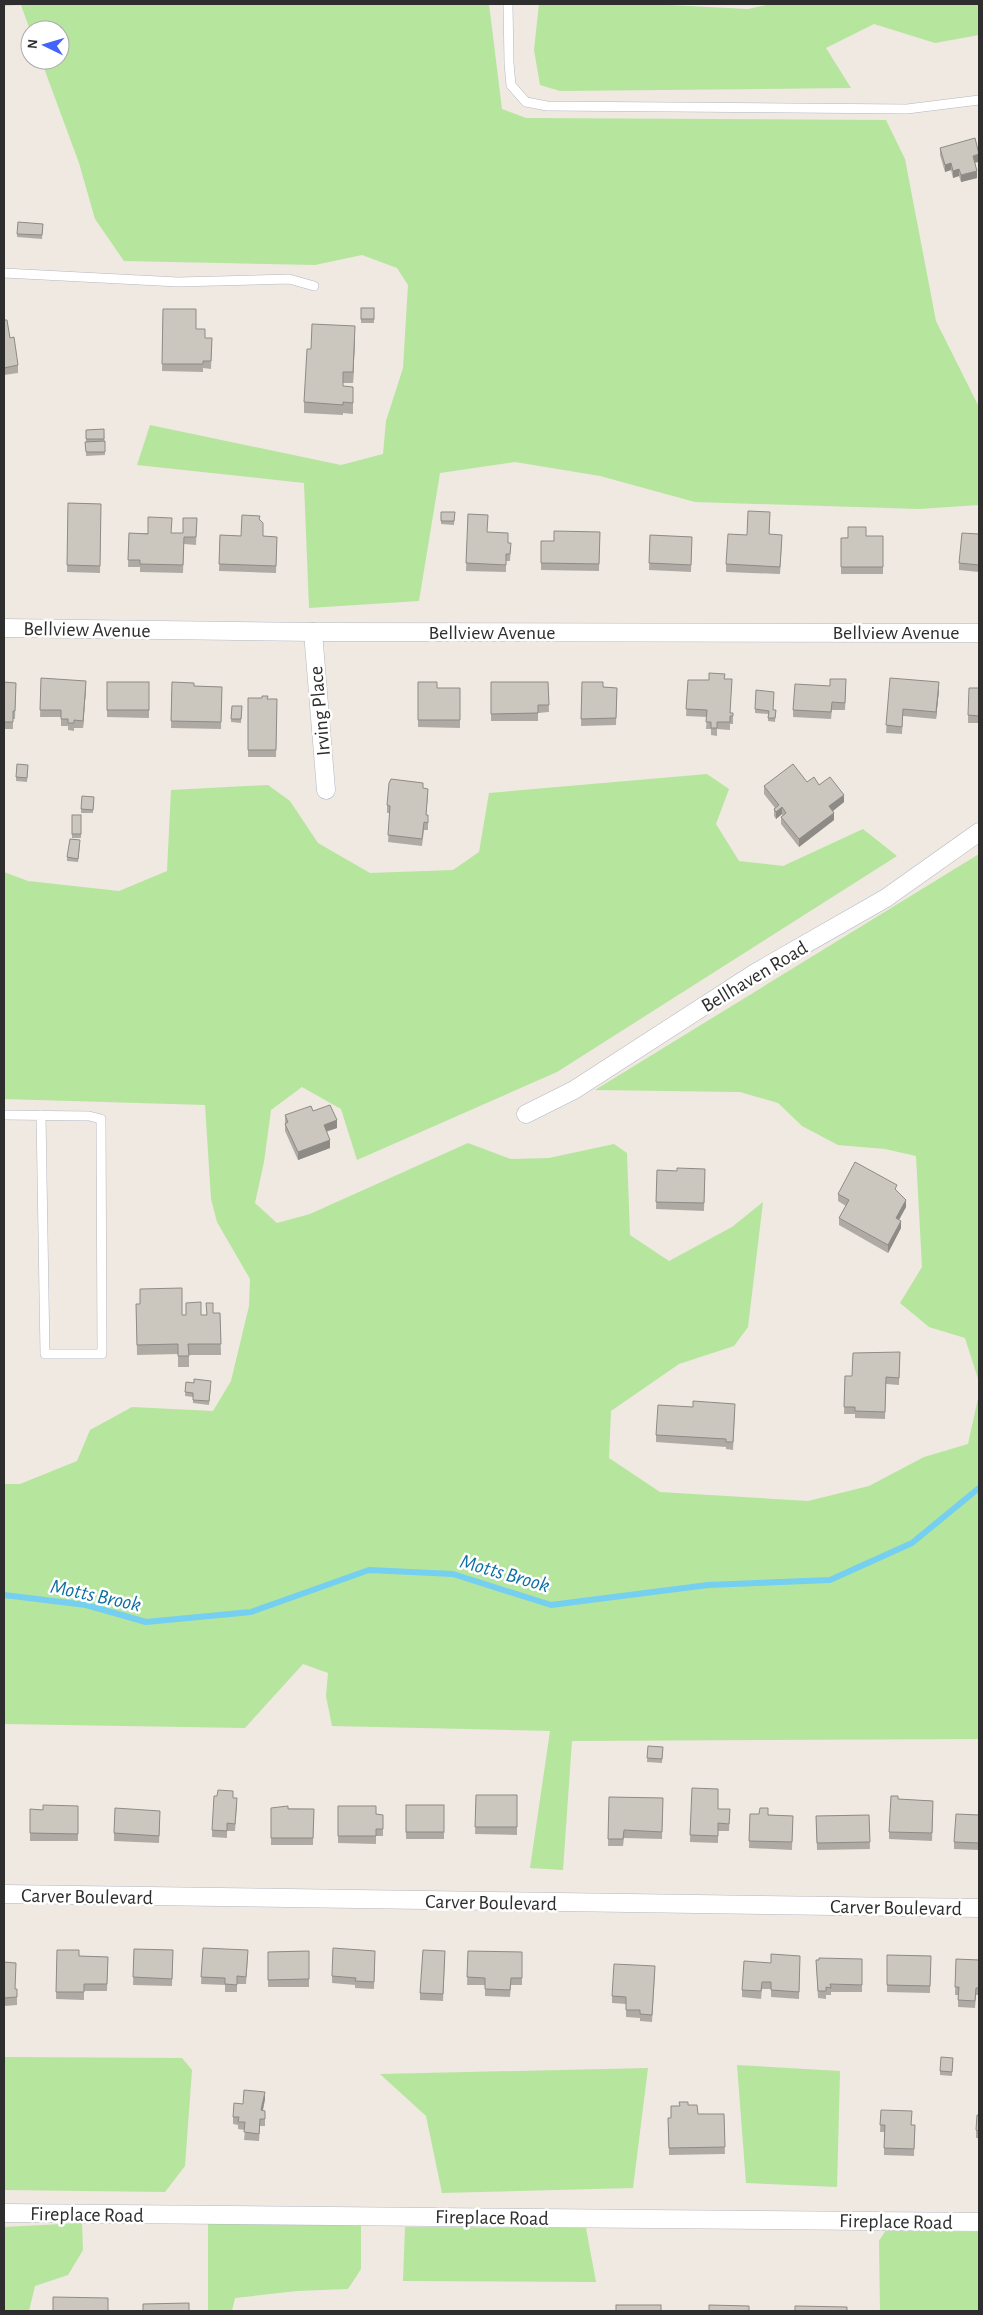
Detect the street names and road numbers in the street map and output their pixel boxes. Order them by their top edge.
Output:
street label: Bellview Avenue [23,619,151,641]
street label: Bellview Avenue [428,623,556,643]
street label: Bellview Avenue [832,623,960,643]
street label: Irving Place [306,665,334,757]
street label: Bellhaven Road [698,937,811,1016]
street label: Carver Boulevard [21,1886,153,1908]
street label: Carver Boulevard [425,1892,557,1914]
street label: Carver Boulevard [830,1897,962,1919]
street label: Fireplace Road [30,2204,144,2226]
street label: Fireplace Road [435,2207,549,2229]
street label: Fireplace Road [839,2211,953,2233]

